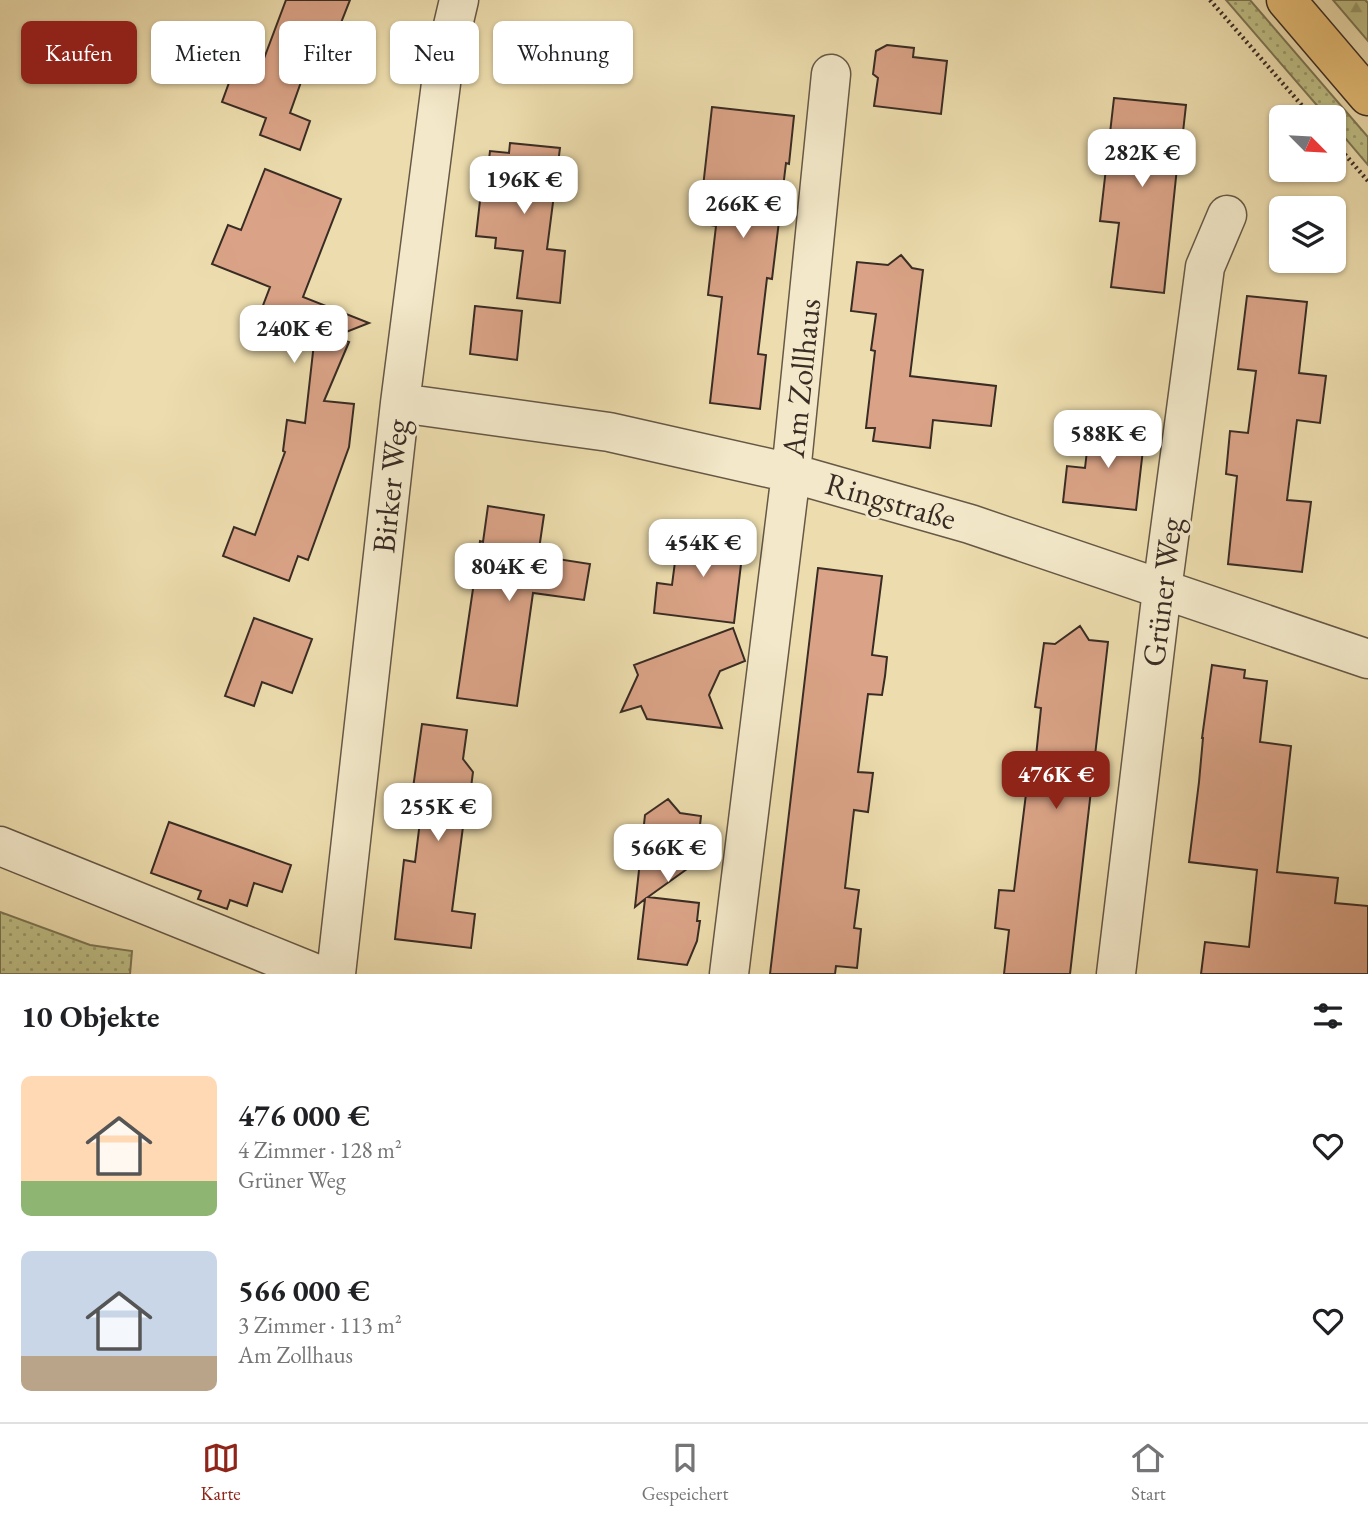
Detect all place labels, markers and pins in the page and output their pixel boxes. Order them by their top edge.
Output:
pin: 282K € [1085,130,1199,189]
pin: 196K € [467,156,581,216]
pin: 266K € [686,180,800,240]
pin: 240K € [237,306,351,365]
pin: 588K € [1051,410,1165,470]
pin: 454K € [646,520,760,579]
pin: 804K € [452,544,566,603]
pin: 476K € [999,752,1113,811]
pin: 255K € [381,784,495,843]
pin: 566K € [611,824,725,884]

